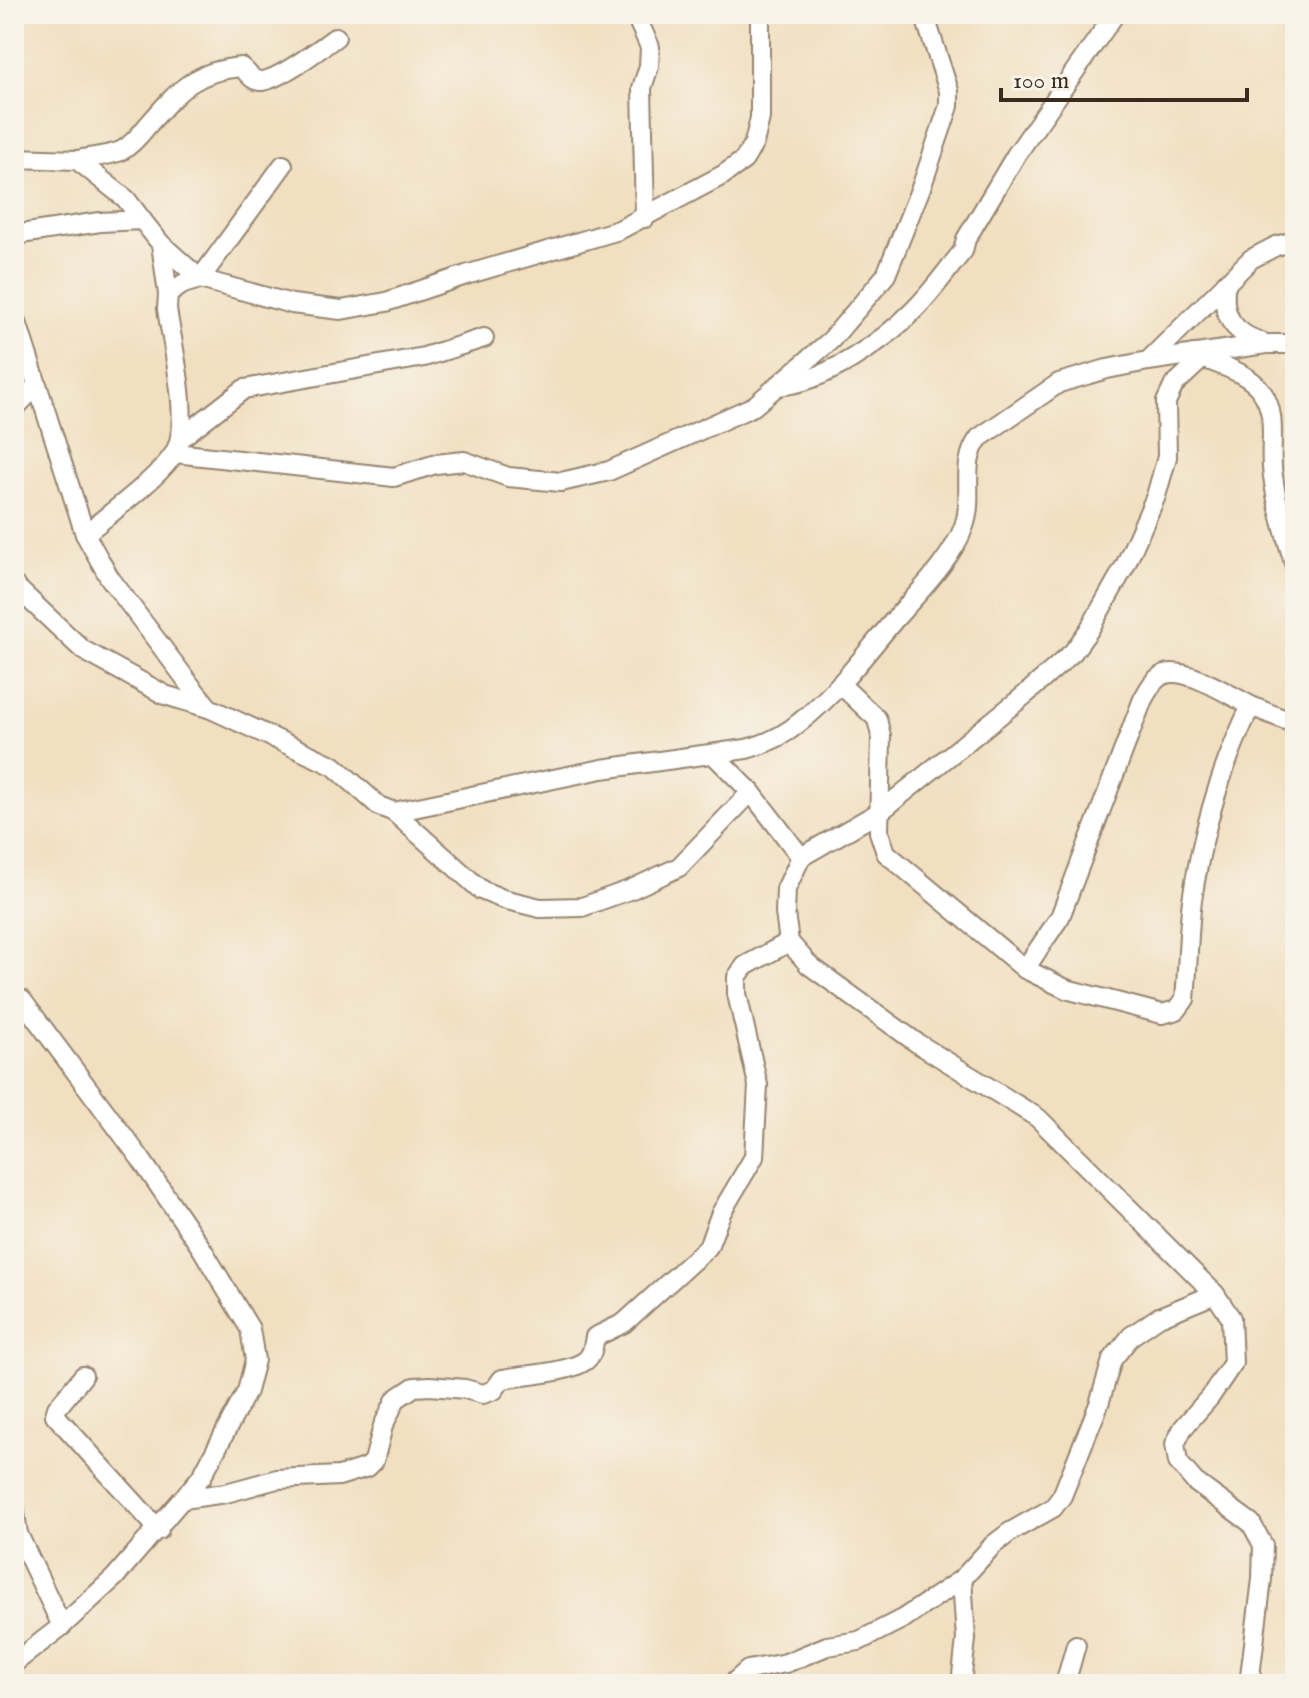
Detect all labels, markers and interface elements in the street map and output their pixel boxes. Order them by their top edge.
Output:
scale bar [1001,52,1247,102]
text: 100 m [1013,66,1069,97]

